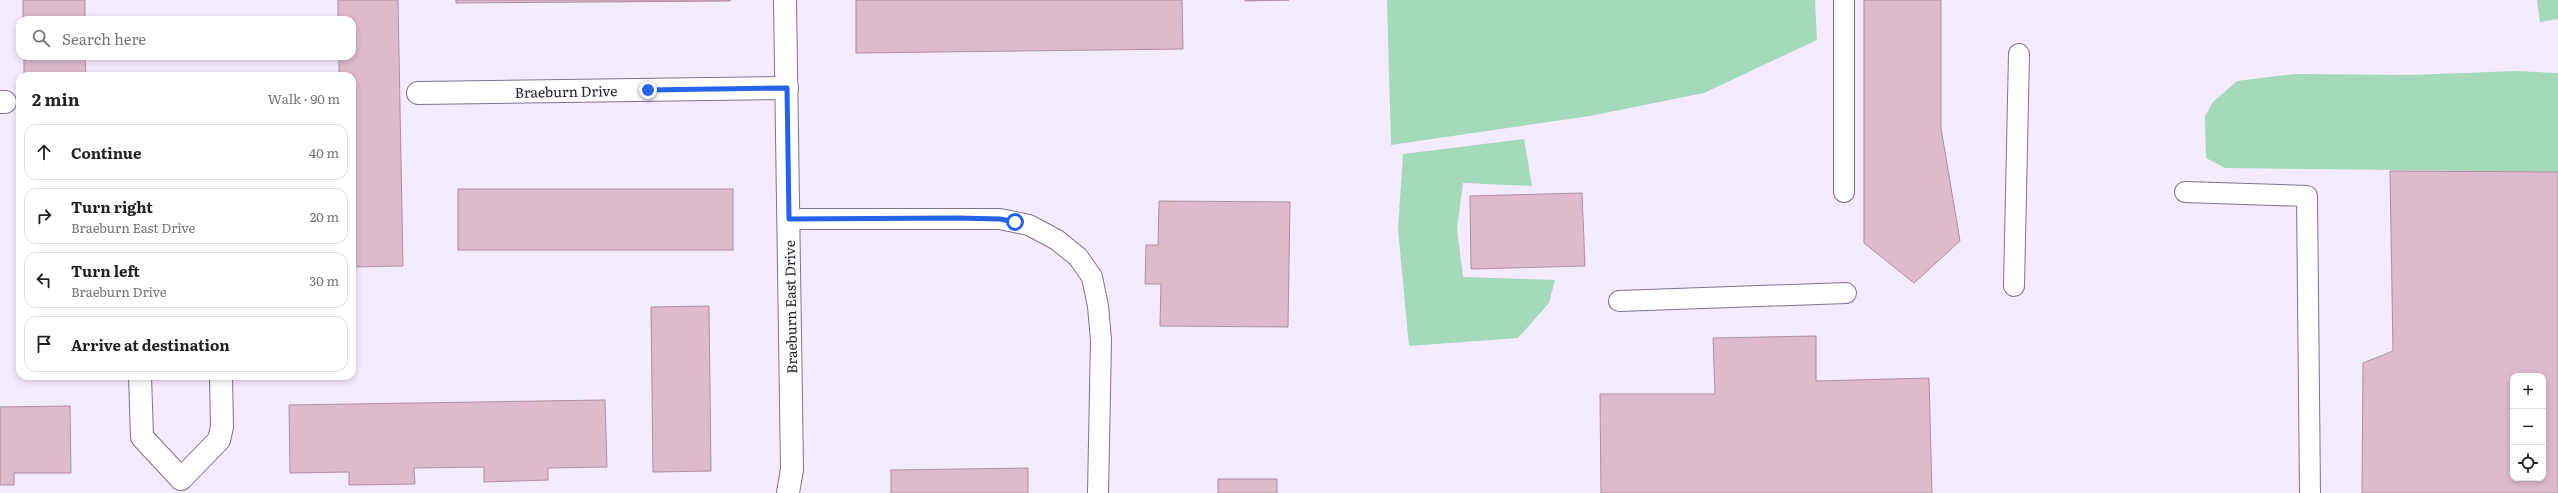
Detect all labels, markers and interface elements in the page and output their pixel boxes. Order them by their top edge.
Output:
search box [16,16,356,60]
icon: search [30,27,52,49]
text: Search here [62,27,146,50]
street label: Braeburn Drive [514,80,618,102]
route end [639,81,657,99]
text: 2 min [32,86,80,111]
text: Walk · 90 m [268,89,340,108]
icon: ahead [33,141,55,163]
text: Continue [71,141,141,164]
text: 40 m [309,143,339,162]
text: Turn right [71,195,153,218]
icon: right [33,205,55,227]
text: 20 m [310,207,339,226]
route start [1006,213,1024,231]
text: Braeburn East Drive [71,218,195,237]
street label: Braeburn East Drive [779,240,801,374]
text: Turn left [71,259,140,282]
icon: left [33,269,55,291]
text: 30 m [309,271,339,290]
text: Braeburn Drive [71,282,167,301]
icon: arrive [33,333,55,355]
text: Arrive at destination [71,333,230,356]
map controls [2510,373,2546,481]
button: + [2510,373,2546,409]
button: − [2510,409,2546,445]
button: locate [2510,445,2546,481]

